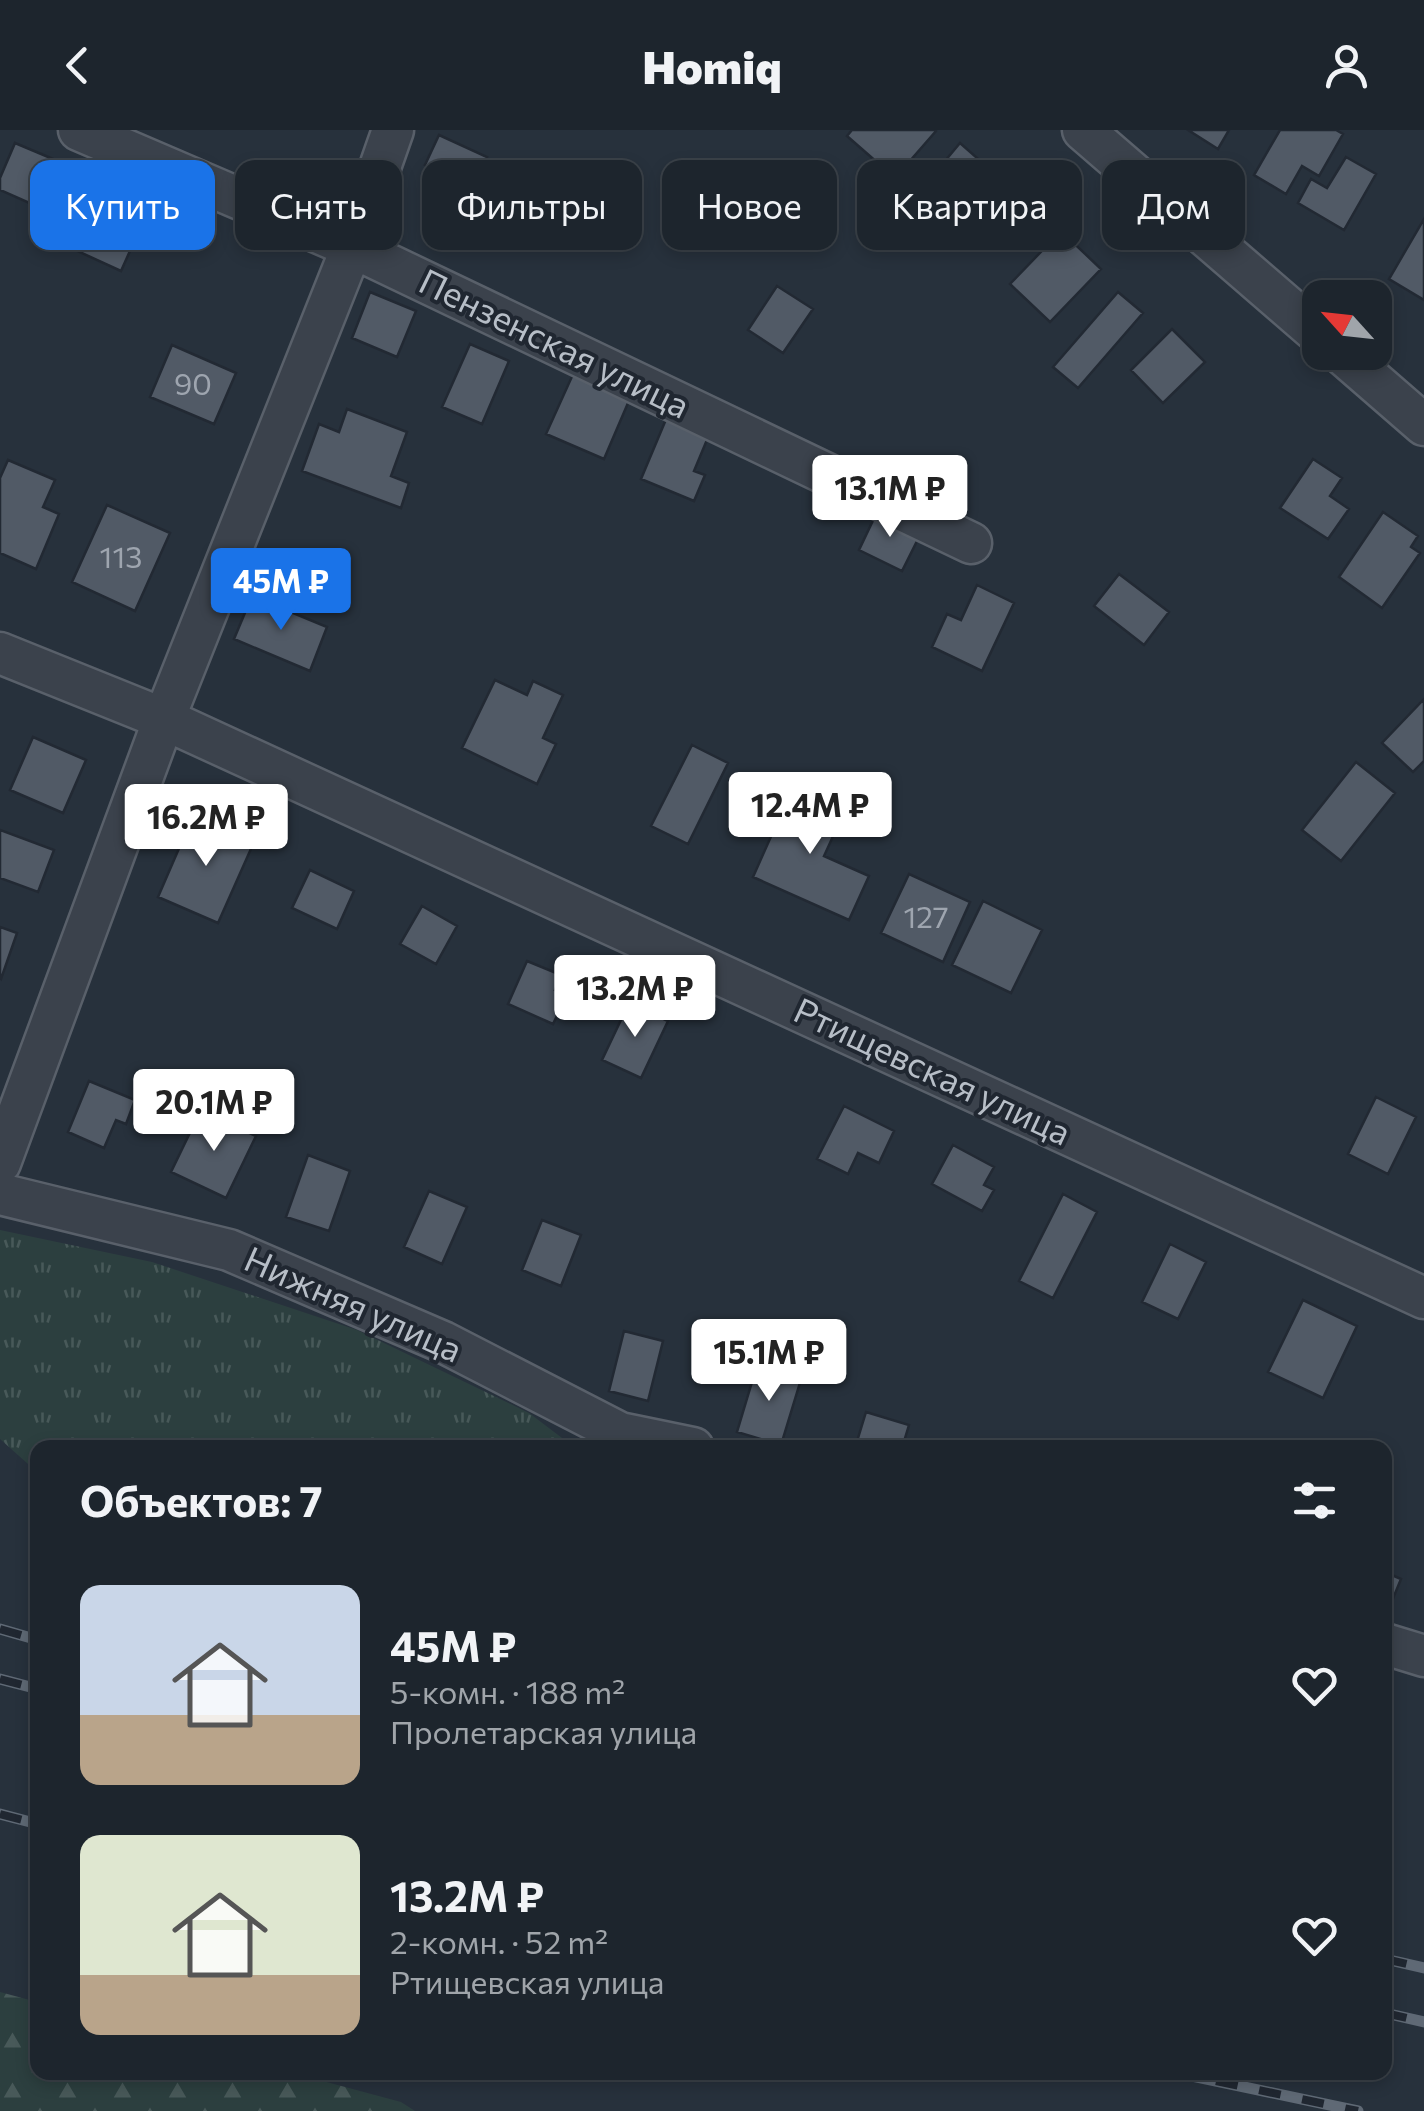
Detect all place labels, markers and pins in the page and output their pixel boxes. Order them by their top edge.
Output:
pin: 13.1M ₽ [798,455,982,540]
pin: 45M ₽ [211,548,351,633]
pin: 12.4M ₽ [718,772,902,857]
pin: 16.2M ₽ [114,784,298,869]
pin: 13.2M ₽ [543,955,727,1040]
pin: 20.1M ₽ [122,1069,306,1154]
pin: 15.1M ₽ [677,1319,861,1404]

